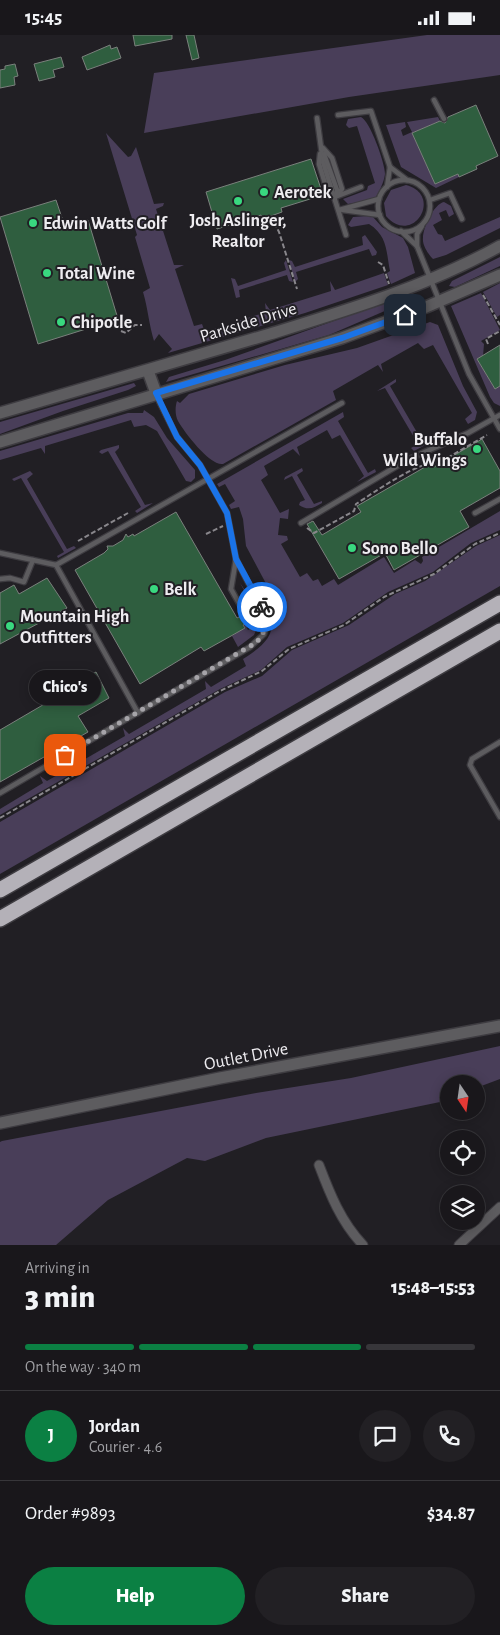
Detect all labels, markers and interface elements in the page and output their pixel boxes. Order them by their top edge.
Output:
text: 15:45 [25,8,62,27]
place label: Aerotek [274,184,332,202]
marker: Aerotek [258,186,270,198]
marker: Josh Aslinger, Realtor [232,195,244,207]
place label: Josh Aslinger, Realtor [190,212,286,251]
place label: Edwin Watts Golf [43,215,169,233]
marker: Edwin Watts Golf [27,217,39,229]
place label: Total Wine [57,265,135,283]
marker: Total Wine [41,267,53,279]
pin [384,294,426,336]
street label: Parkside Drive [198,300,299,346]
icon: home [391,301,419,329]
place label: Chipotle [71,314,132,332]
marker: Chipotle [55,316,67,328]
place label: Buffalo Wild Wings [383,431,467,470]
marker: Buffalo Wild Wings [471,443,483,455]
place label: Sono Bello [362,540,438,558]
marker: Sono Bello [346,542,358,554]
place label: Belk [164,581,196,599]
courier [237,582,287,632]
marker: Belk [148,583,160,595]
icon: bike [248,593,276,621]
place label: Mountain High Outfitters [20,608,129,647]
marker: Mountain High Outfitters [4,620,16,632]
callout: Chico's [29,670,101,705]
text: Chico's [43,679,87,695]
pin [44,734,86,776]
icon: bag [51,741,79,769]
street label: Outlet Drive [203,1040,290,1074]
north arrow [440,1075,485,1120]
map controls [440,1075,485,1230]
button: locate [440,1130,485,1175]
button: layers [440,1185,485,1230]
text: Arriving in [25,1260,90,1276]
text: 15:48–15:53 [391,1278,475,1297]
text: 3 min [25,1281,95,1313]
text: On the way · 340 m [25,1359,141,1375]
button: chat [359,1410,411,1462]
button: phone [423,1410,475,1462]
text: Jordan [89,1417,140,1436]
text: J [48,1426,54,1445]
text: Courier · 4.6 [89,1439,162,1455]
text: Order #9893 [25,1504,116,1523]
text: $34.87 [427,1504,475,1523]
button: Help [25,1567,245,1625]
button: Share [255,1567,475,1625]

